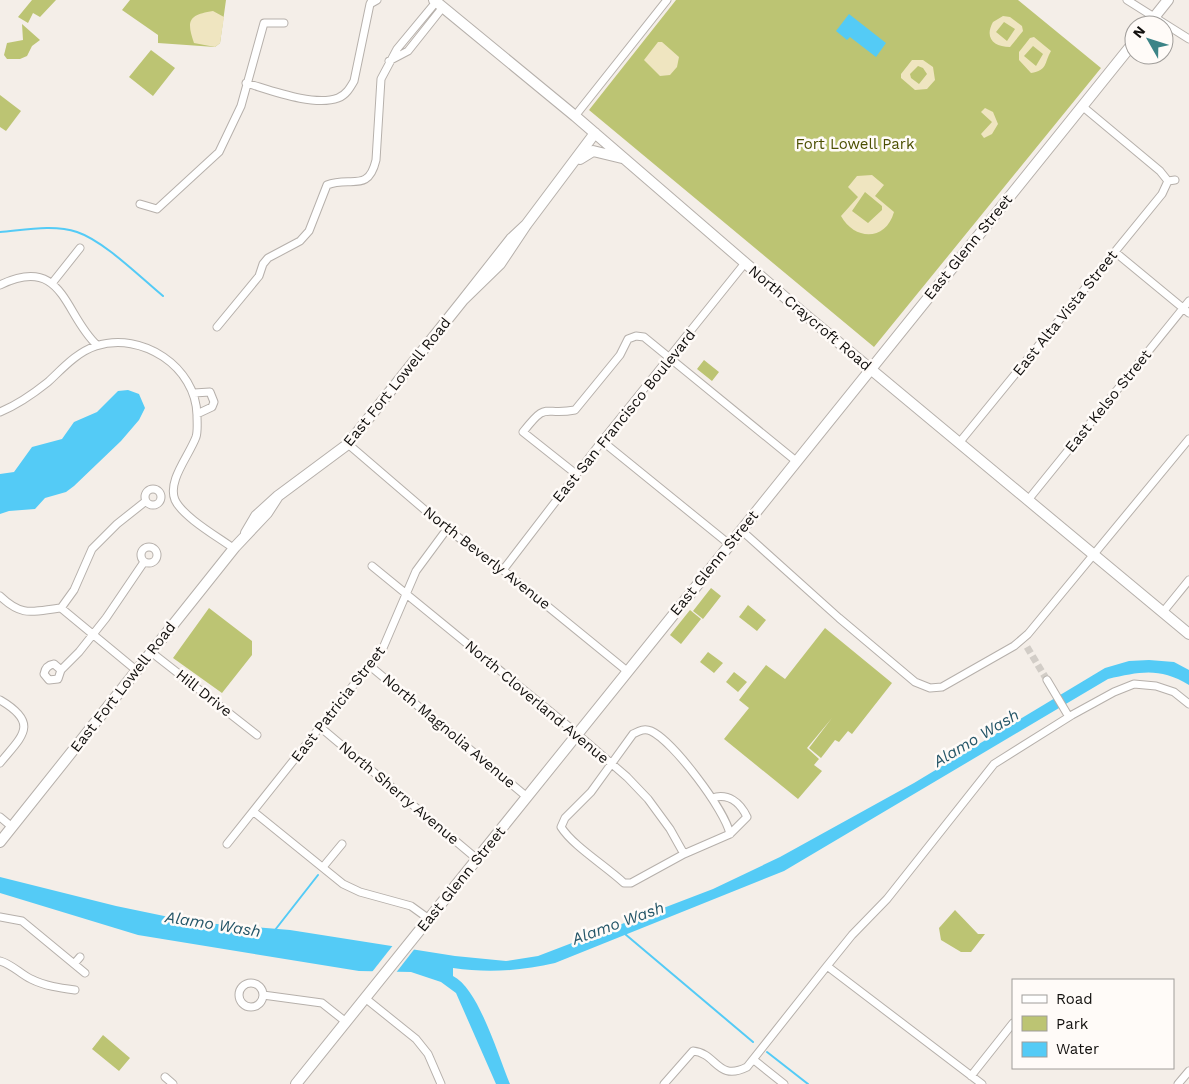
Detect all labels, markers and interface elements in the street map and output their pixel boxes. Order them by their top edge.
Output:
north arrow [1124,15,1174,65]
text: N [1129,23,1148,41]
park label: Fort Lowell Park [796,135,915,153]
street label: East Glenn Street [920,190,1016,303]
street label: East Alta Vista Street [1009,246,1122,379]
street label: North Craycroft Road [745,261,875,375]
street label: East Fort Lowell Road [339,314,455,450]
street label: East San Francisco Boulevard [549,326,699,506]
street label: East Kelso Street [1061,345,1155,456]
street label: North Beverly Avenue [420,503,554,613]
street label: East Glenn Street [666,506,762,619]
street label: East Fort Lowell Road [66,618,180,756]
street label: North Cloverland Avenue [461,637,613,767]
street label: East Patricia Street [287,642,389,765]
street label: Hill Drive [172,666,236,720]
street label: North Magnolia Avenue [379,670,519,792]
water label: Alamo Wash [929,705,1022,771]
street label: North Sherry Avenue [335,738,463,848]
street label: East Glenn Street [413,822,509,935]
water label: Alamo Wash [569,898,667,949]
water label: Alamo Wash [163,907,262,941]
legend [1012,979,1174,1069]
text: Road [1056,990,1093,1008]
text: Park [1056,1015,1089,1033]
text: Water [1056,1040,1099,1058]

